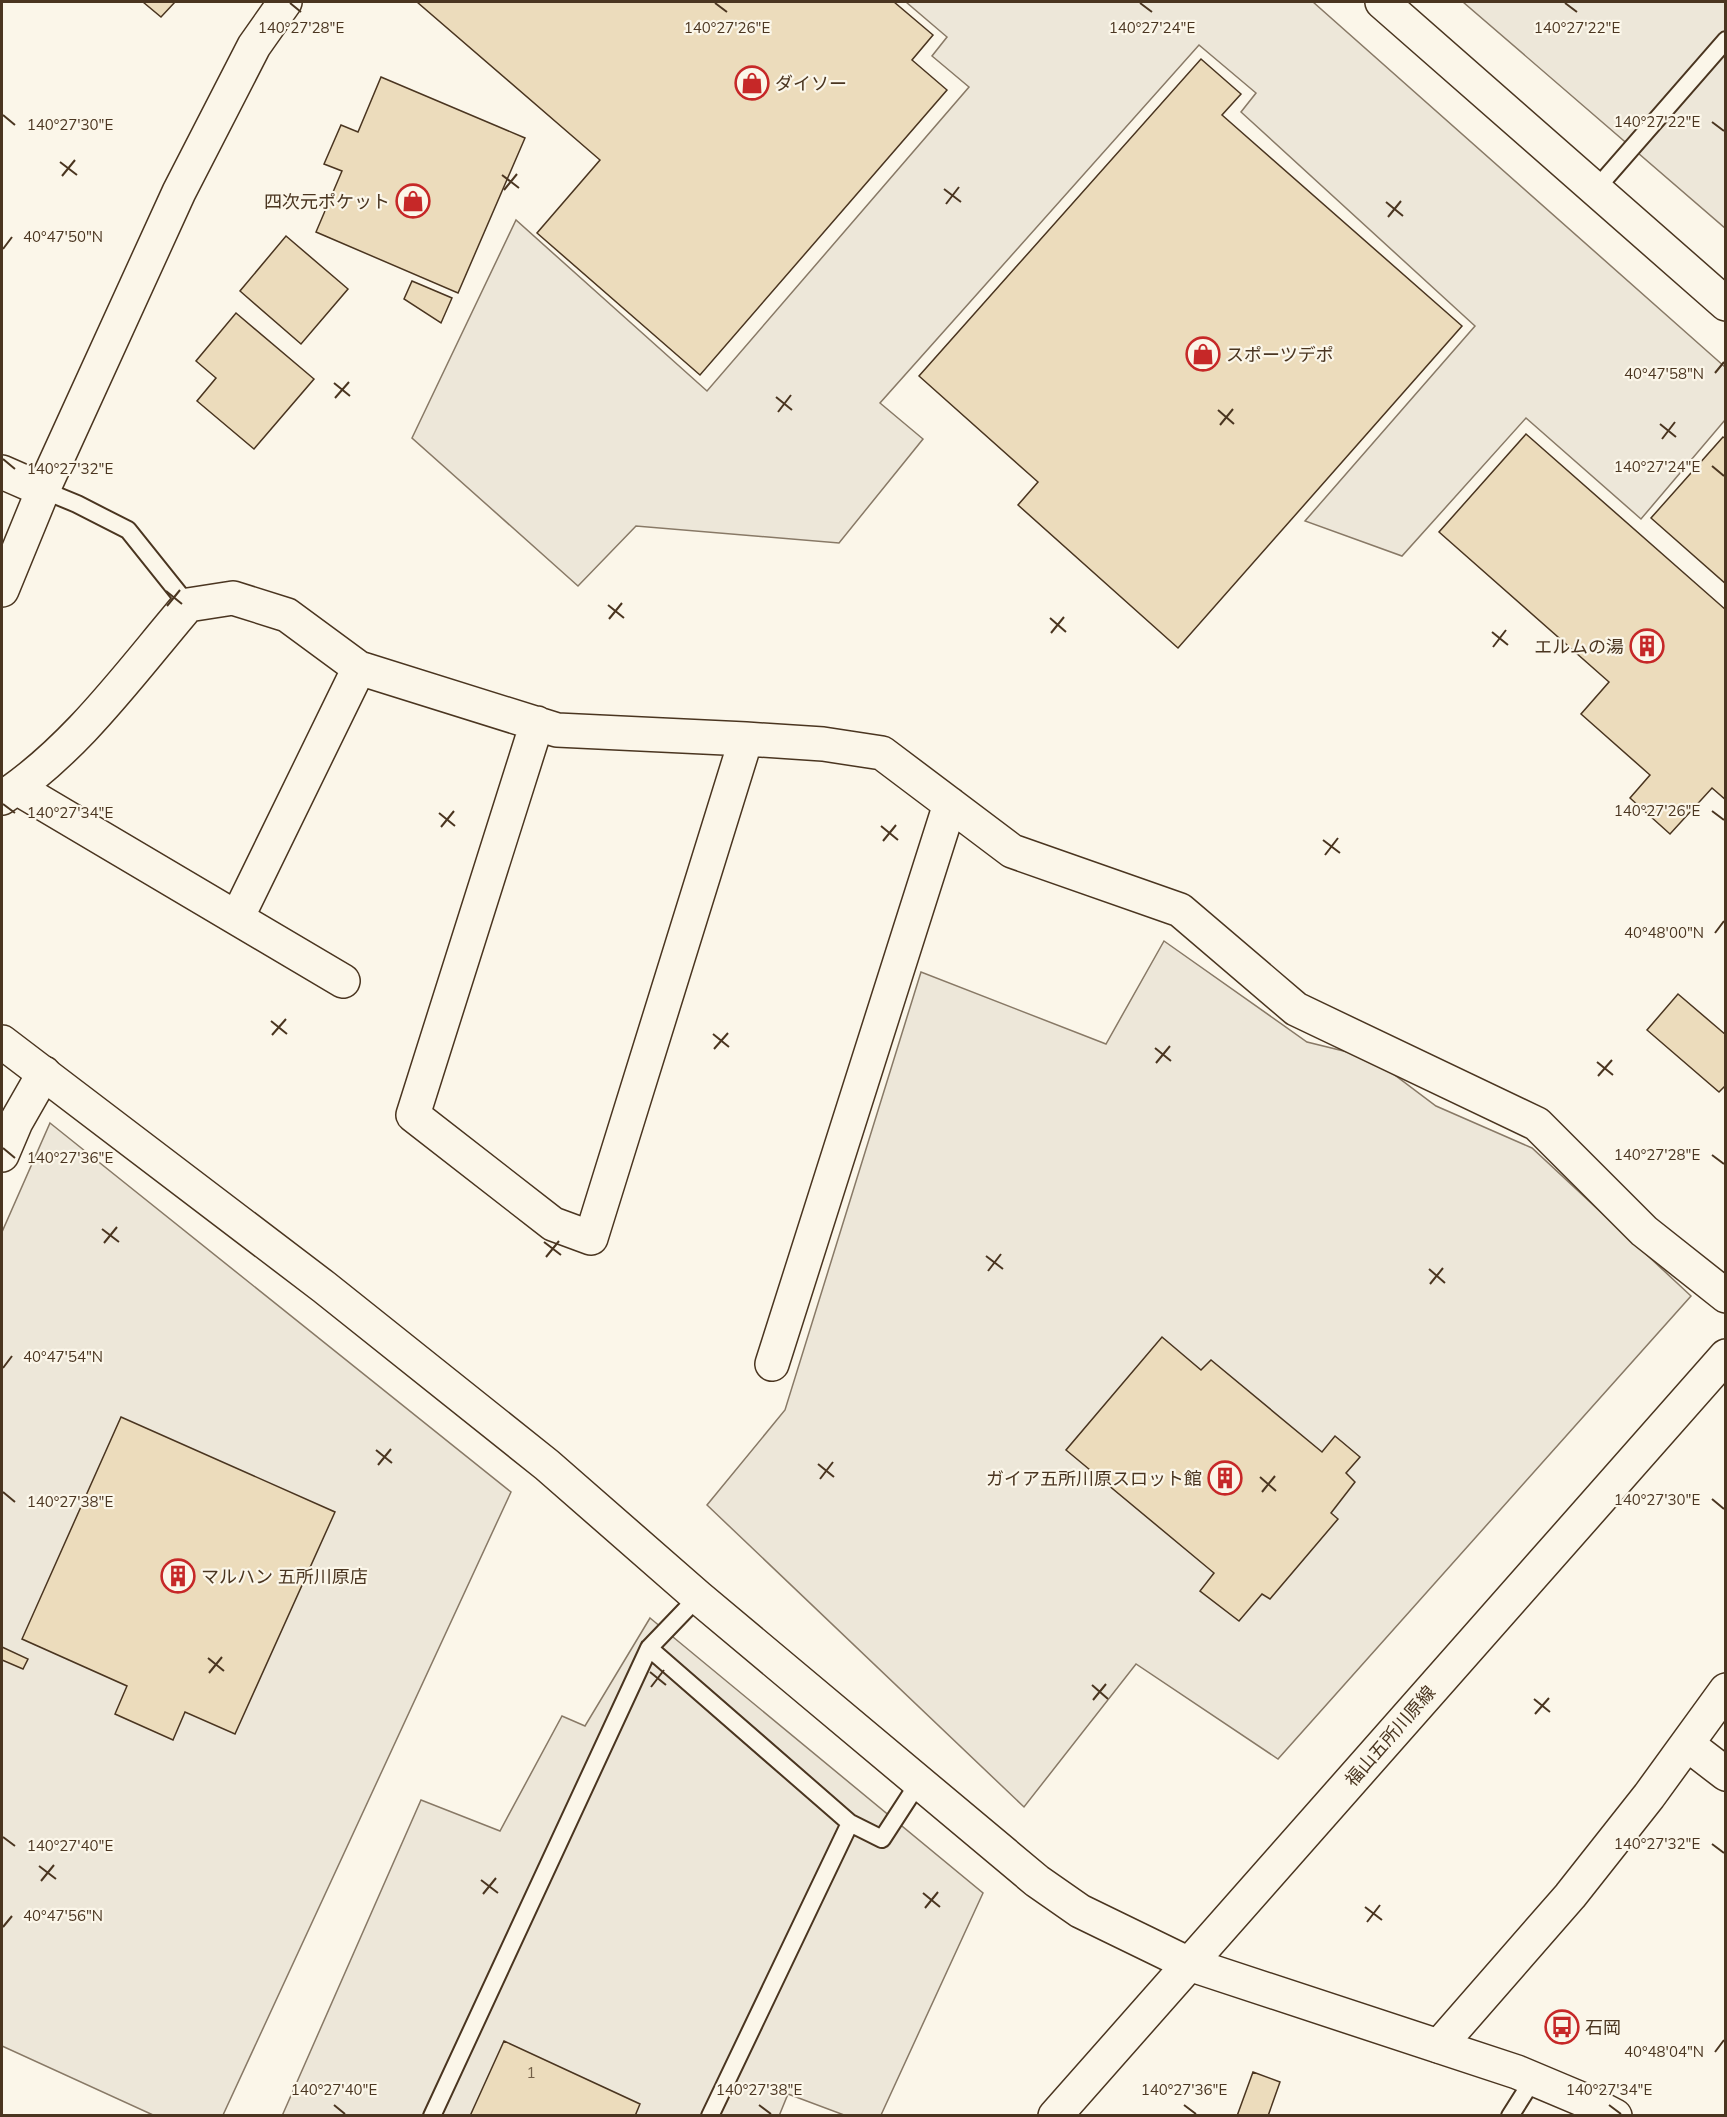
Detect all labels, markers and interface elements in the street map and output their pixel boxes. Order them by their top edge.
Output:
text: 140°27'28"E [258,18,344,37]
text: 140°27'26"E [684,18,770,37]
text: 140°27'24"E [1109,18,1195,37]
text: 140°27'22"E [1534,18,1620,37]
shop icon: ダイソー [734,65,770,101]
place label: ダイソー [775,72,847,95]
text: 140°27'22"E [1614,112,1700,131]
text: 140°27'30"E [27,115,113,134]
shop icon: 四次元ポケット [395,183,431,219]
place label: 四次元ポケット [264,190,390,213]
text: 40°47'50"N [23,227,103,246]
shop icon: スポーツデポ [1185,336,1221,372]
place label: スポーツデポ [1226,343,1334,366]
text: 40°47'58"N [1624,364,1704,383]
text: 140°27'24"E [1614,457,1700,476]
text: 140°27'32"E [27,459,113,478]
building icon: エルムの湯 [1629,628,1665,664]
place label: エルムの湯 [1534,635,1624,658]
text: 140°27'26"E [1614,801,1700,820]
text: 140°27'34"E [27,803,113,822]
text: 40°48'00"N [1624,923,1704,942]
text: 140°27'28"E [1614,1145,1700,1164]
text: 140°27'36"E [27,1148,113,1167]
text: 40°47'54"N [23,1347,103,1366]
building icon: ガイア五所川原スロット館 [1207,1460,1243,1496]
place label: ガイア五所川原スロット館 [986,1467,1202,1490]
text: 140°27'30"E [1614,1490,1700,1509]
text: 140°27'38"E [27,1492,113,1511]
building icon: マルハン 五所川原店 [160,1558,196,1594]
place label: マルハン 五所川原店 [201,1565,368,1588]
street label: 福山五所川原線 [1340,1681,1440,1791]
text: 140°27'32"E [1614,1834,1700,1853]
text: 140°27'40"E [27,1836,113,1855]
text: 40°47'56"N [23,1906,103,1925]
bus stop icon: 石岡 [1544,2009,1580,2045]
place label: 石岡 [1585,2016,1621,2039]
text: 40°48'04"N [1624,2042,1704,2061]
house number: 1 [526,2063,536,2082]
text: 140°27'40"E [291,2080,377,2099]
text: 140°27'38"E [716,2080,802,2099]
text: 140°27'36"E [1141,2080,1227,2099]
text: 140°27'34"E [1566,2080,1652,2099]

